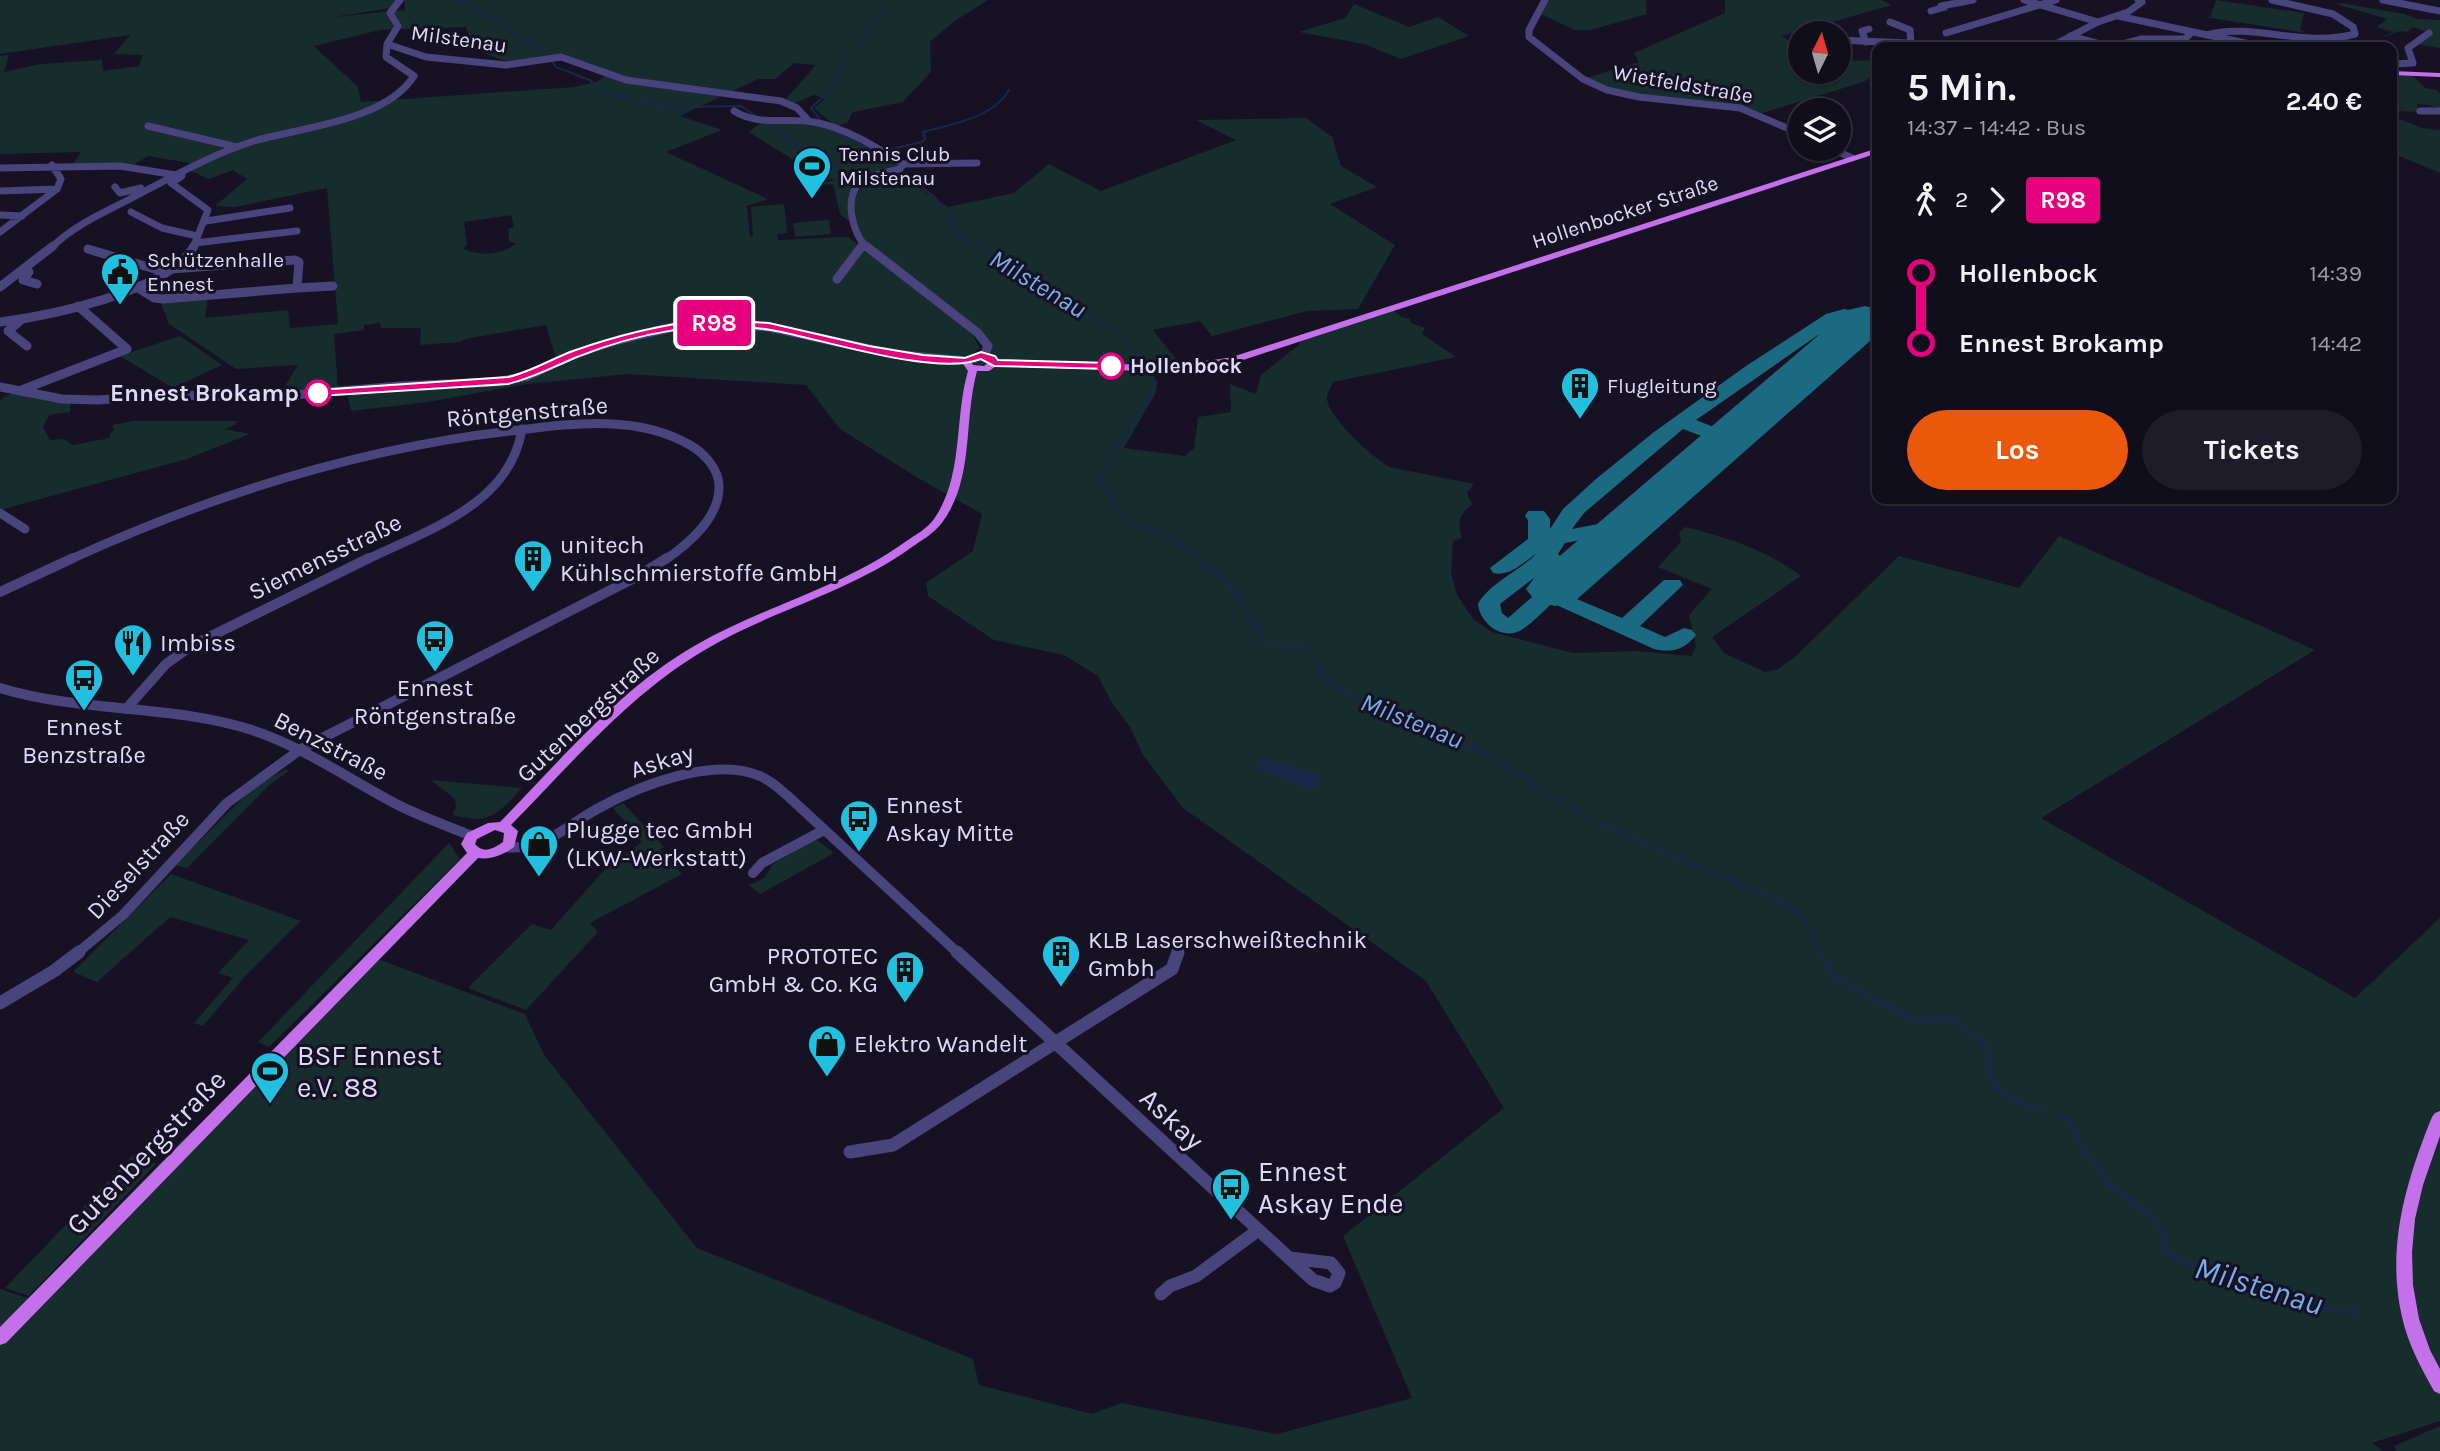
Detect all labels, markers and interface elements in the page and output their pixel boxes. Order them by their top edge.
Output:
street label: Milstenau [410,20,508,58]
north arrow [1788,21,1852,84]
map controls [1788,21,1851,161]
street label: Wietfeldstraße [1611,60,1755,108]
text: 5 Min. [1907,65,2016,110]
text: 2.40 € [2286,86,2362,117]
button: layers [1788,98,1851,161]
text: 14:37 – 14:42 · Bus [1907,114,2086,141]
place label: Tennis Club Milstenau [839,142,950,190]
sports icon: Tennis Club Milstenau [791,145,833,200]
street label: Hollenbocker Straße [1529,171,1721,253]
icon: walk [1907,181,1945,219]
icon: forward [1978,181,2016,219]
text: 2 [1955,186,1968,213]
text: R98 [2040,186,2086,214]
water label: Milstenau [984,243,1092,325]
place label: Schützenhalle Ennest [147,248,284,296]
public building icon: Schützenhalle Ennest [99,251,141,306]
text: Hollenbock [1959,258,2098,289]
text: 14:39 [2309,260,2362,287]
line badge: R98 [674,300,754,346]
text: R98 [691,309,737,337]
text: Ennest Brokamp [1959,328,2164,359]
text: 14:42 [2310,330,2362,357]
marker: Hollenbock [1098,353,1124,379]
place label: Hollenbock [1130,354,1243,378]
building icon: Flugleitung [1559,365,1601,420]
place label: Flugleitung [1607,374,1717,398]
place label: Ennest Brokamp [110,379,299,407]
marker: Ennest Brokamp [305,380,331,406]
street label: Röntgenstraße [445,391,609,433]
button: Los [1907,410,2128,490]
button: Tickets [2142,410,2362,490]
street label: Siemensstraße [244,508,406,606]
place label: unitech Kühlschmierstoffe GmbH [560,531,838,587]
building icon: unitech Kühlschmierstoffe GmbH [512,538,554,593]
bus stop icon: Ennest Röntgenstraße [414,618,456,673]
restaurant icon: Imbiss [112,622,154,677]
place label: Imbiss [160,629,236,657]
street label: Gutenbergstraße [511,642,665,788]
bus stop icon: Ennest Benzstraße [63,657,105,712]
place label: Ennest Röntgenstraße [354,674,516,730]
water label: Milstenau [1356,686,1468,756]
street label: Benzstraße [270,705,392,787]
place label: Ennest Benzstraße [22,713,146,769]
street label: Askay [627,738,697,784]
place label: Ennest Askay Mitte [886,791,1014,847]
bus stop icon: Ennest Askay Mitte [838,798,880,853]
street label: Dieselstraße [81,805,195,925]
place label: Plugge tec GmbH (LKW-Werkstatt) [566,816,753,872]
shop icon: Plugge tec GmbH (LKW-Werkstatt) [518,823,560,878]
place label: KLB Laserschweißtechnik Gmbh [1088,926,1367,982]
building icon: KLB Laserschweißtechnik Gmbh [1040,933,1082,988]
place label: PROTOTEC GmbH & Co. KG [709,942,878,998]
building icon: PROTOTEC GmbH & Co. KG [884,949,926,1004]
shop icon: Elektro Wandelt [806,1023,848,1078]
place label: Elektro Wandelt [854,1030,1027,1058]
place label: BSF Ennest e.V. 88 [297,1039,442,1104]
sports icon: BSF Ennest e.V. 88 [249,1050,291,1105]
street label: Gutenbergstraße [59,1063,233,1241]
street label: Askay [1133,1081,1211,1157]
place label: Ennest Askay Ende [1258,1155,1403,1220]
bus stop icon: Ennest Askay Ende [1210,1166,1252,1221]
water label: Milstenau [2190,1249,2328,1323]

